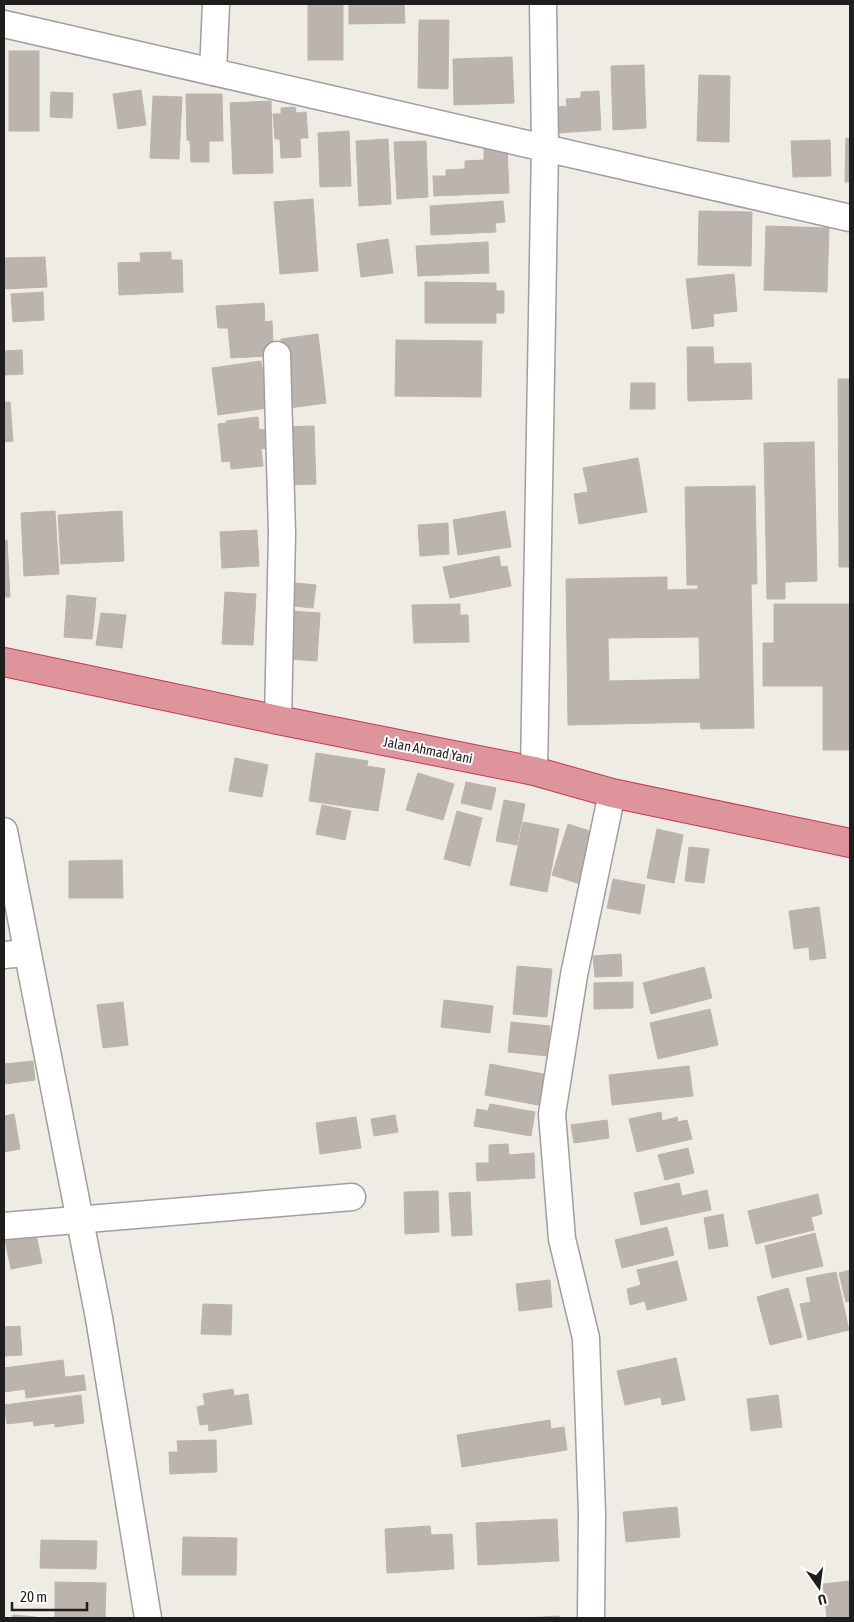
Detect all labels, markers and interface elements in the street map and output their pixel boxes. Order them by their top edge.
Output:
street label: Jalan Ahmad Yani [382,734,474,766]
north arrow [794,1562,844,1612]
scale bar [12,1580,88,1612]
text: 20 m [20,1588,47,1605]
text: U [816,1591,828,1608]

